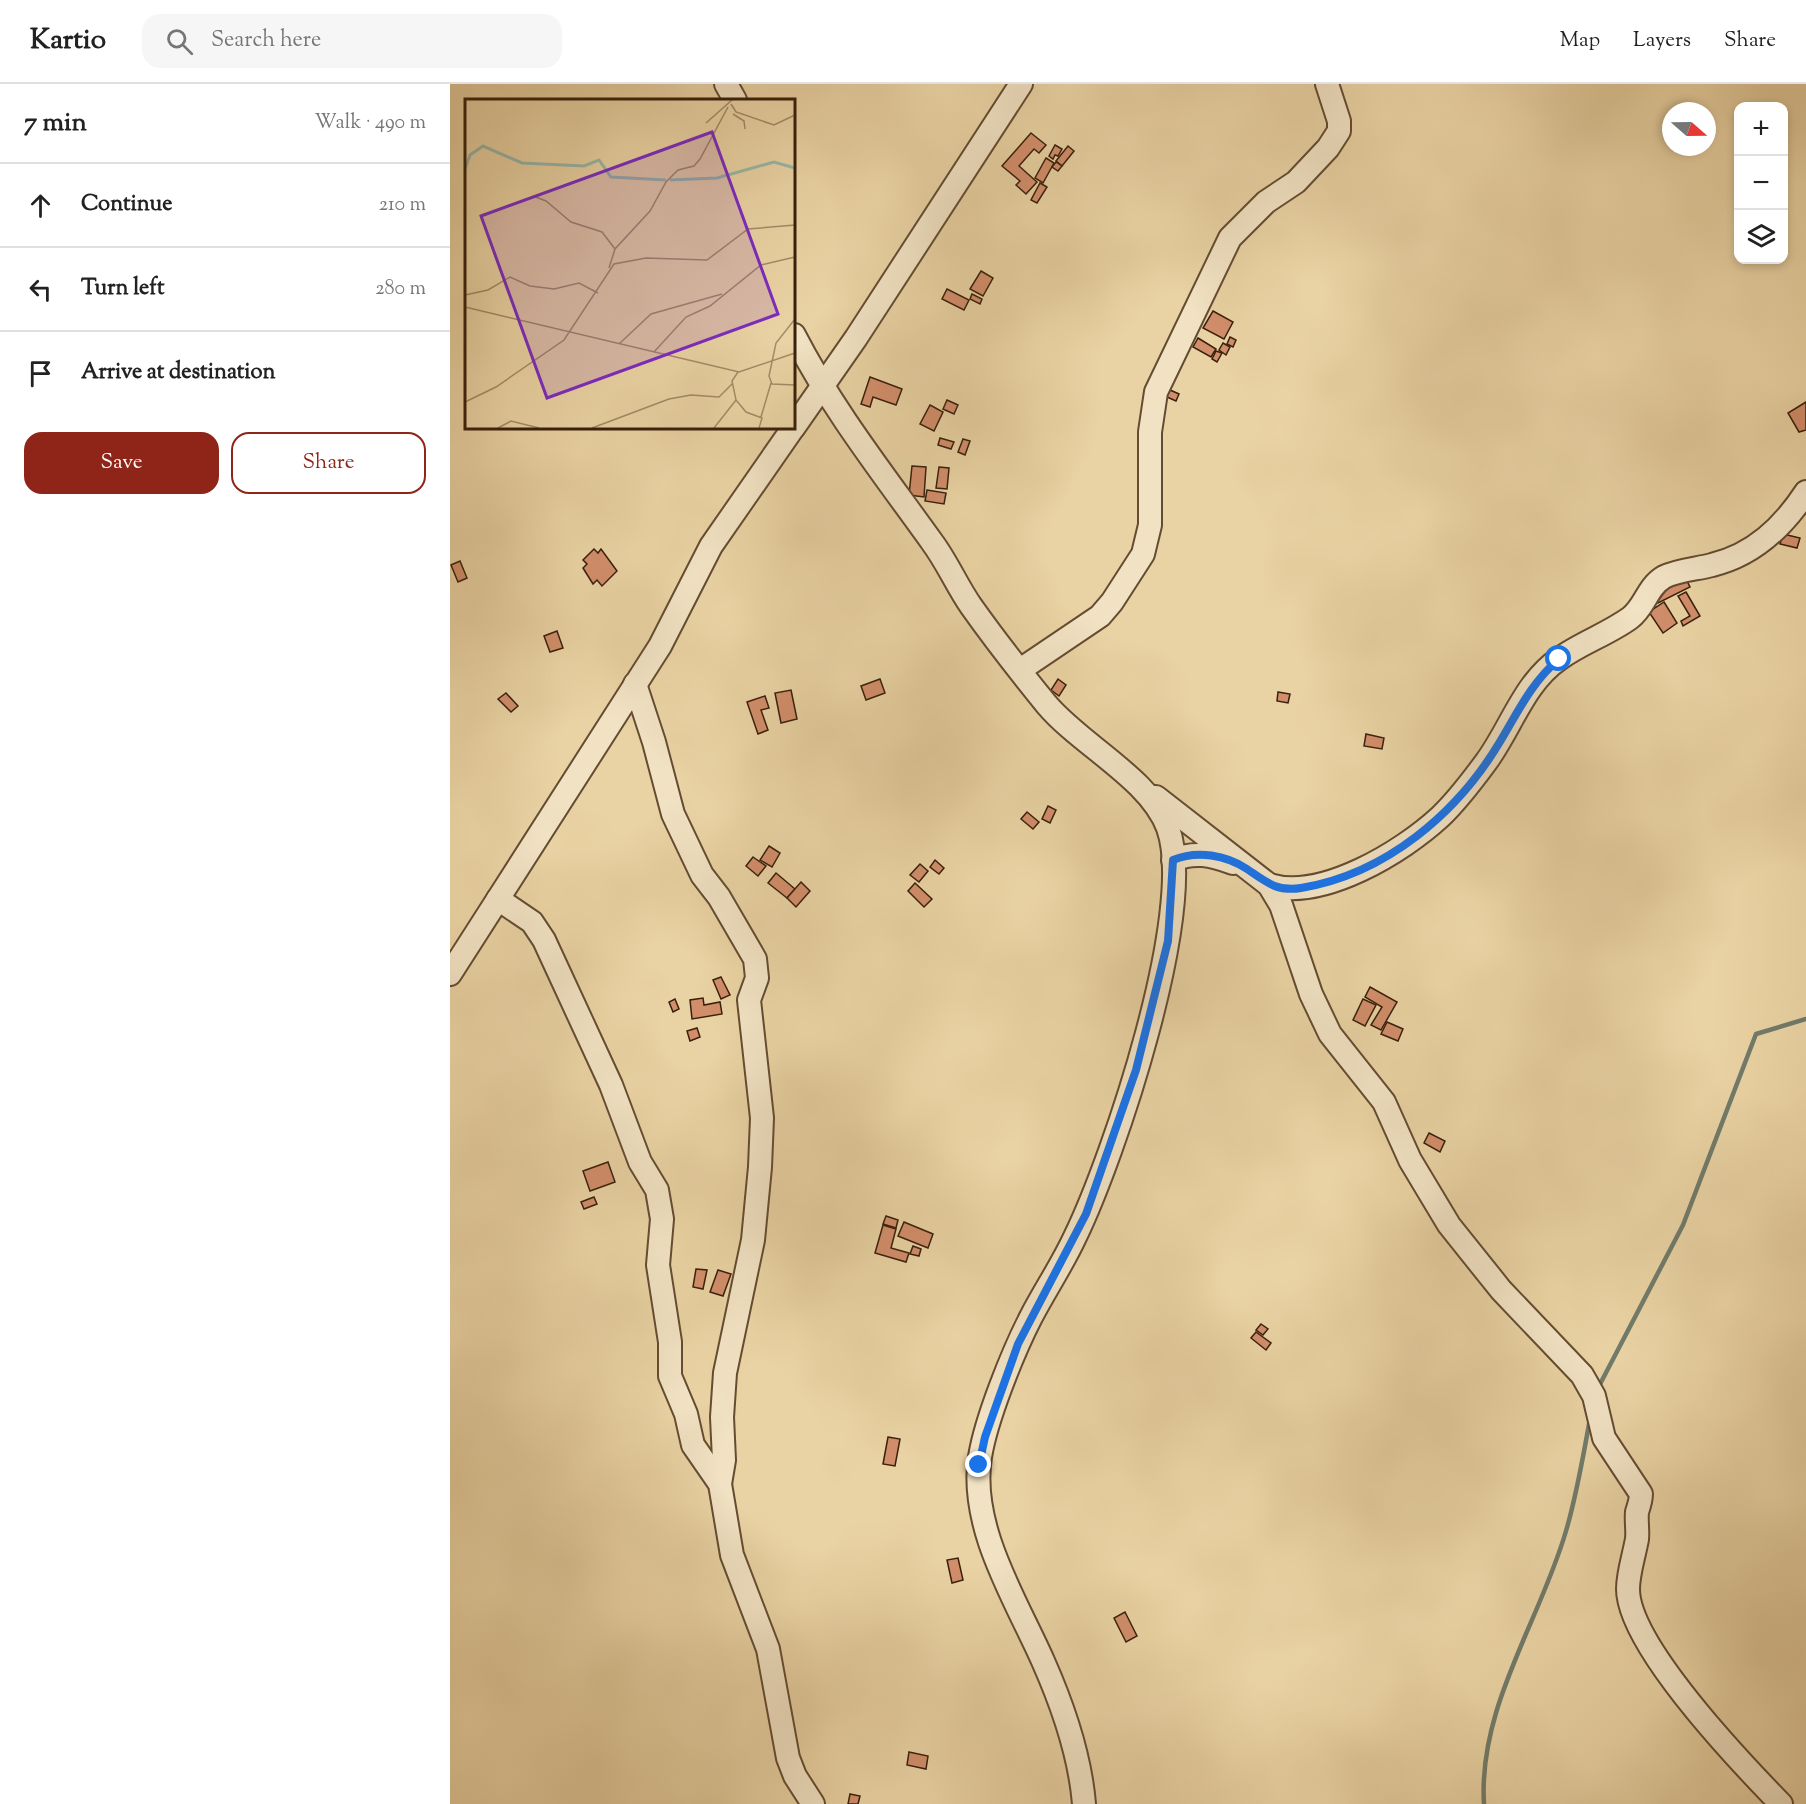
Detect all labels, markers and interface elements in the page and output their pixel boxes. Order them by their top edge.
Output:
search box [142,14,562,68]
text: Kartio [30,21,106,61]
icon: search [163,25,196,58]
text: Search here [211,25,321,57]
text: Map [1560,26,1600,56]
text: Layers [1633,26,1691,56]
text: Share [1724,26,1776,56]
inset map [465,99,795,429]
north arrow [1662,102,1716,156]
map controls [1734,102,1788,264]
button: + [1734,102,1788,156]
text: 7 min [24,105,87,142]
text: Walk · 490 m [315,109,426,138]
button: − [1734,156,1788,210]
icon: ahead [24,189,57,222]
text: Continue [81,189,172,221]
text: 210 m [379,191,426,220]
button: layers [1734,210,1788,264]
icon: left [24,273,57,306]
text: Turn left [81,273,164,305]
text: 280 m [375,275,426,304]
icon: arrive [24,357,57,390]
text: Arrive at destination [81,357,276,389]
button: Save [24,432,219,494]
button: Share [231,432,426,494]
route start [1545,645,1571,671]
route end [965,1451,991,1477]

